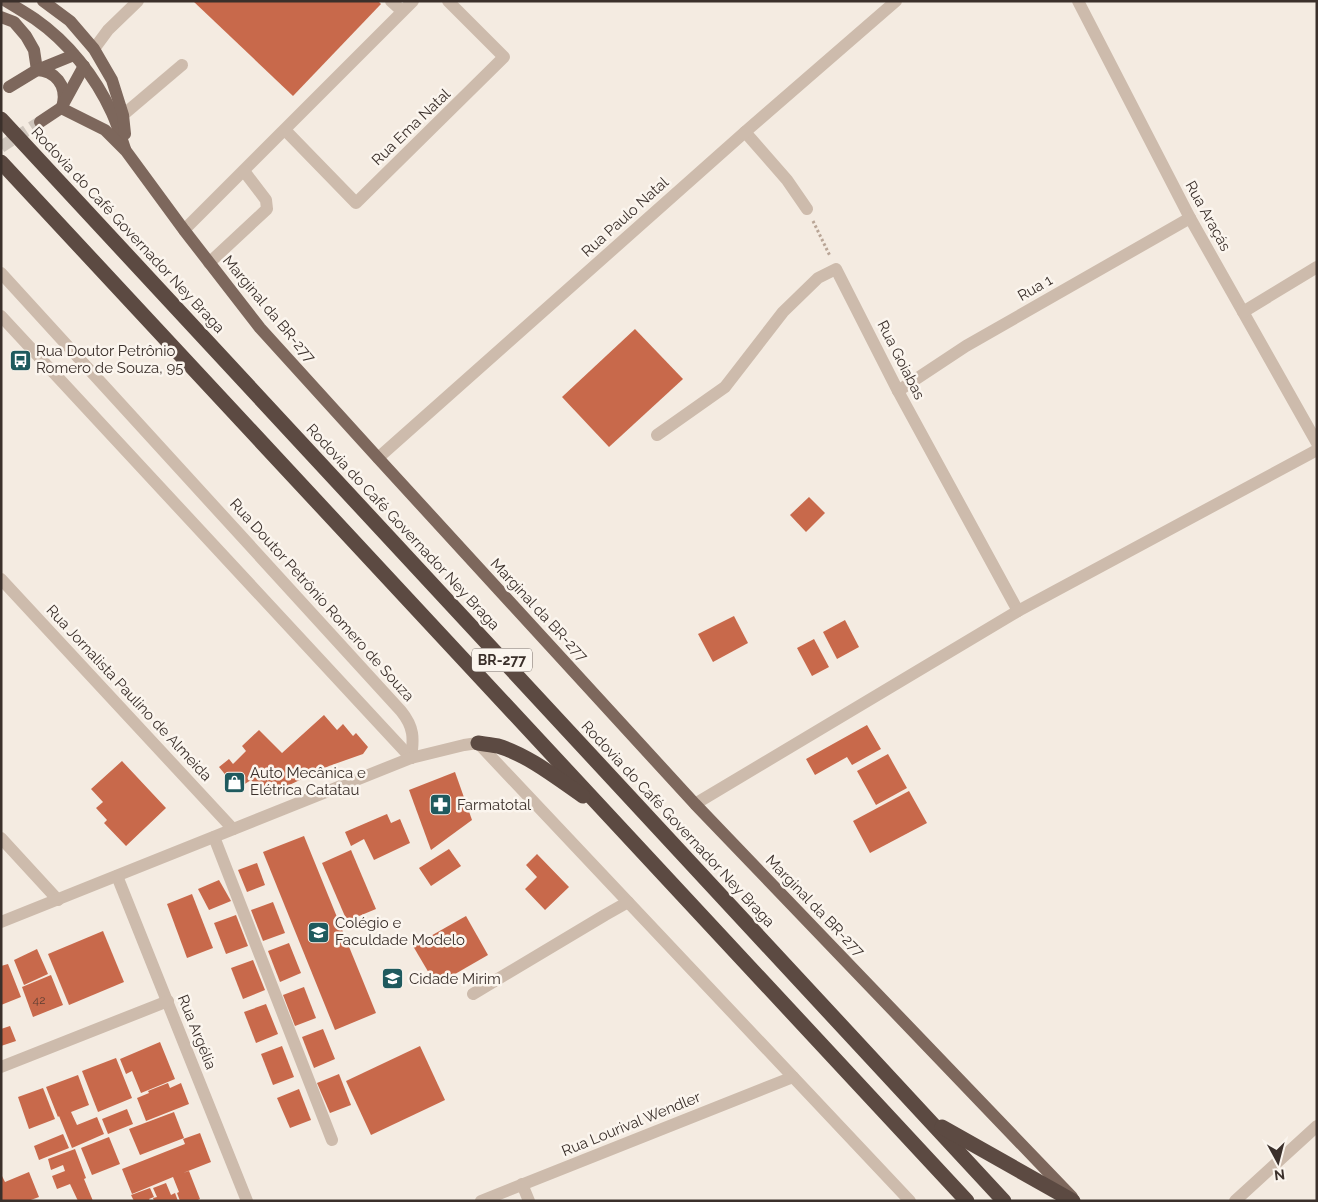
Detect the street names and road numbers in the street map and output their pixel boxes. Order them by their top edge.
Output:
street label: Rua Ema Natal [368,84,455,169]
street label: Rodovia do Café Governador Ney Braga [28,123,228,337]
street label: Rua Paulo Natal [578,173,673,261]
street label: Rua Araçás [1181,178,1235,254]
street label: Marginal da BR-277 [219,252,319,366]
street label: Rua 1 [1014,271,1056,305]
street label: Rua Goiabas [873,317,929,403]
street label: Rodovia do Café Governador Ney Braga [303,420,503,634]
street label: Rua Doutor Petrônio Romero de Souza [226,495,418,705]
street label: Marginal da BR-277 [486,555,592,665]
street label: Rua Jornalista Paulino de Almeida [43,601,215,785]
road number: BR-277 [472,648,532,672]
street label: Rodovia do Café Governador Ney Braga [578,717,778,931]
street label: Marginal da BR-277 [762,851,868,961]
street label: Rua Argélia [174,992,220,1072]
street label: Rua Lourival Wendler [559,1088,704,1160]

